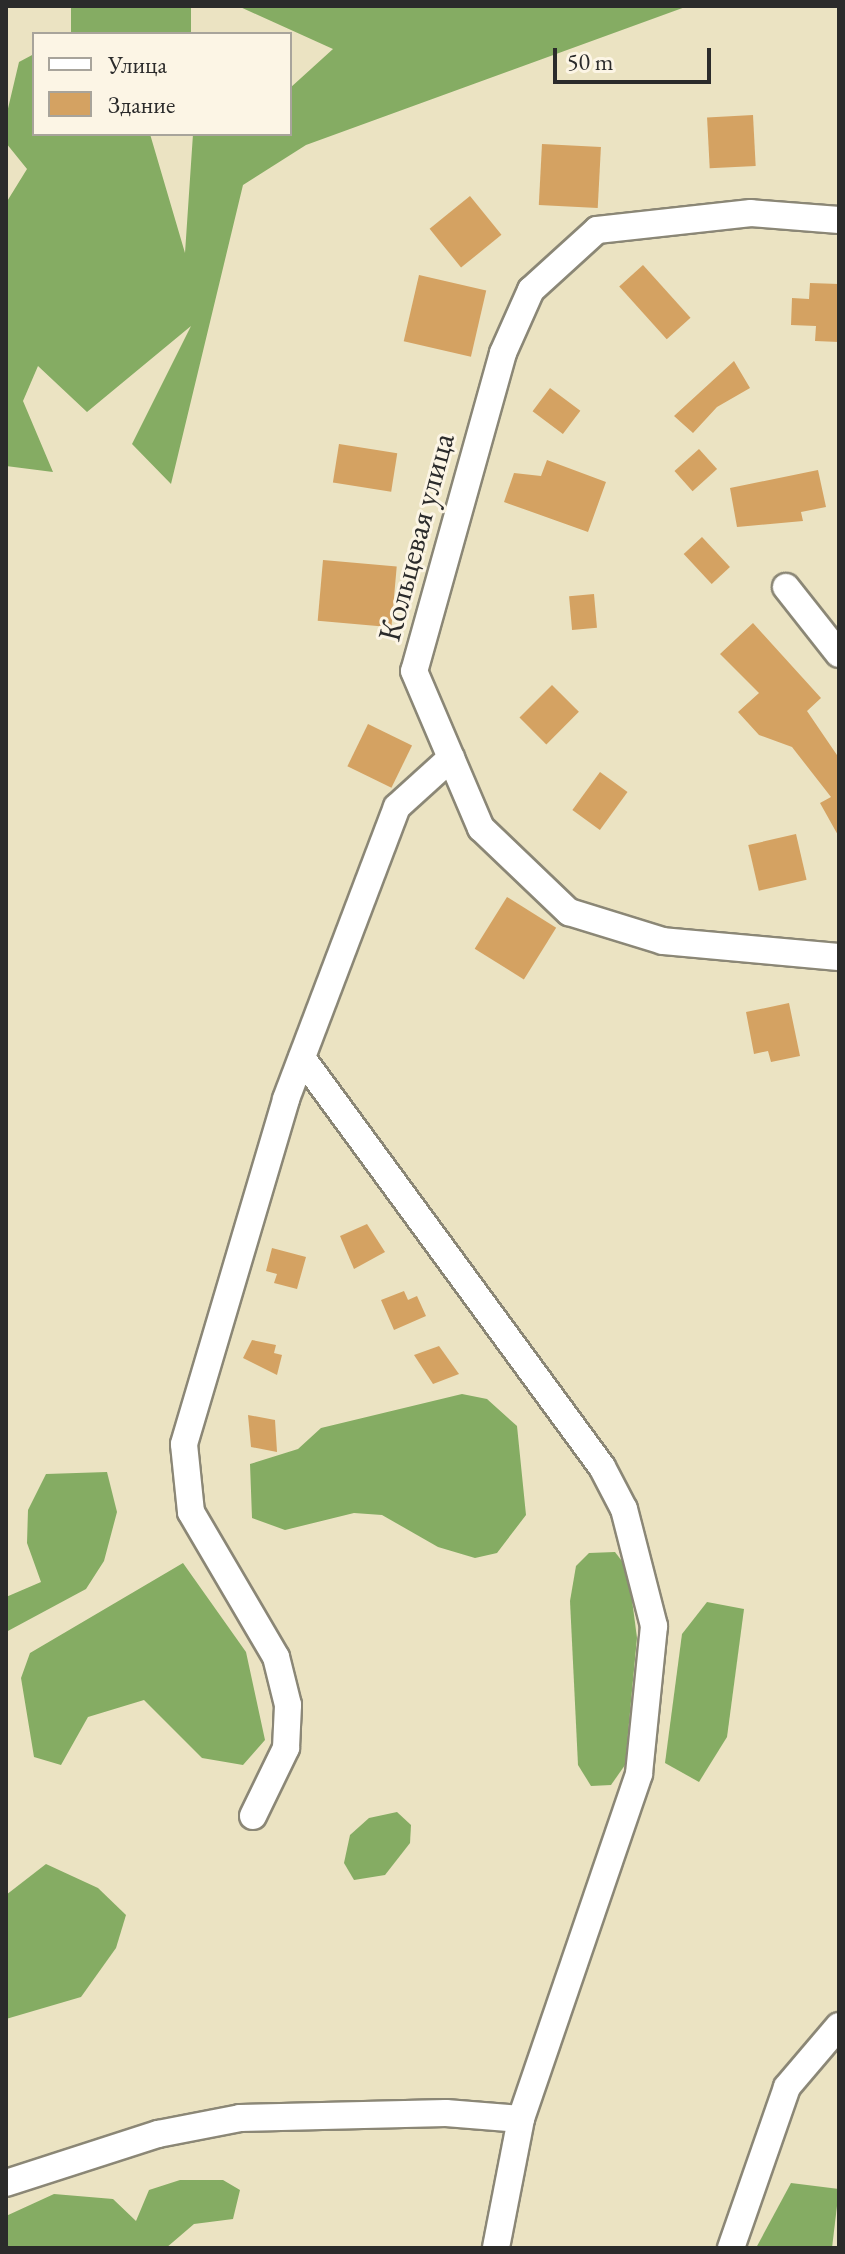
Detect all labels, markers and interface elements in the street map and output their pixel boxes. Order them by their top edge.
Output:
legend [32,32,292,136]
scale bar [557,32,715,82]
text: 50 m [567,46,614,77]
text: Улица [108,49,167,80]
text: Здание [108,89,175,120]
street label: Кольцевая улица [370,429,462,645]

